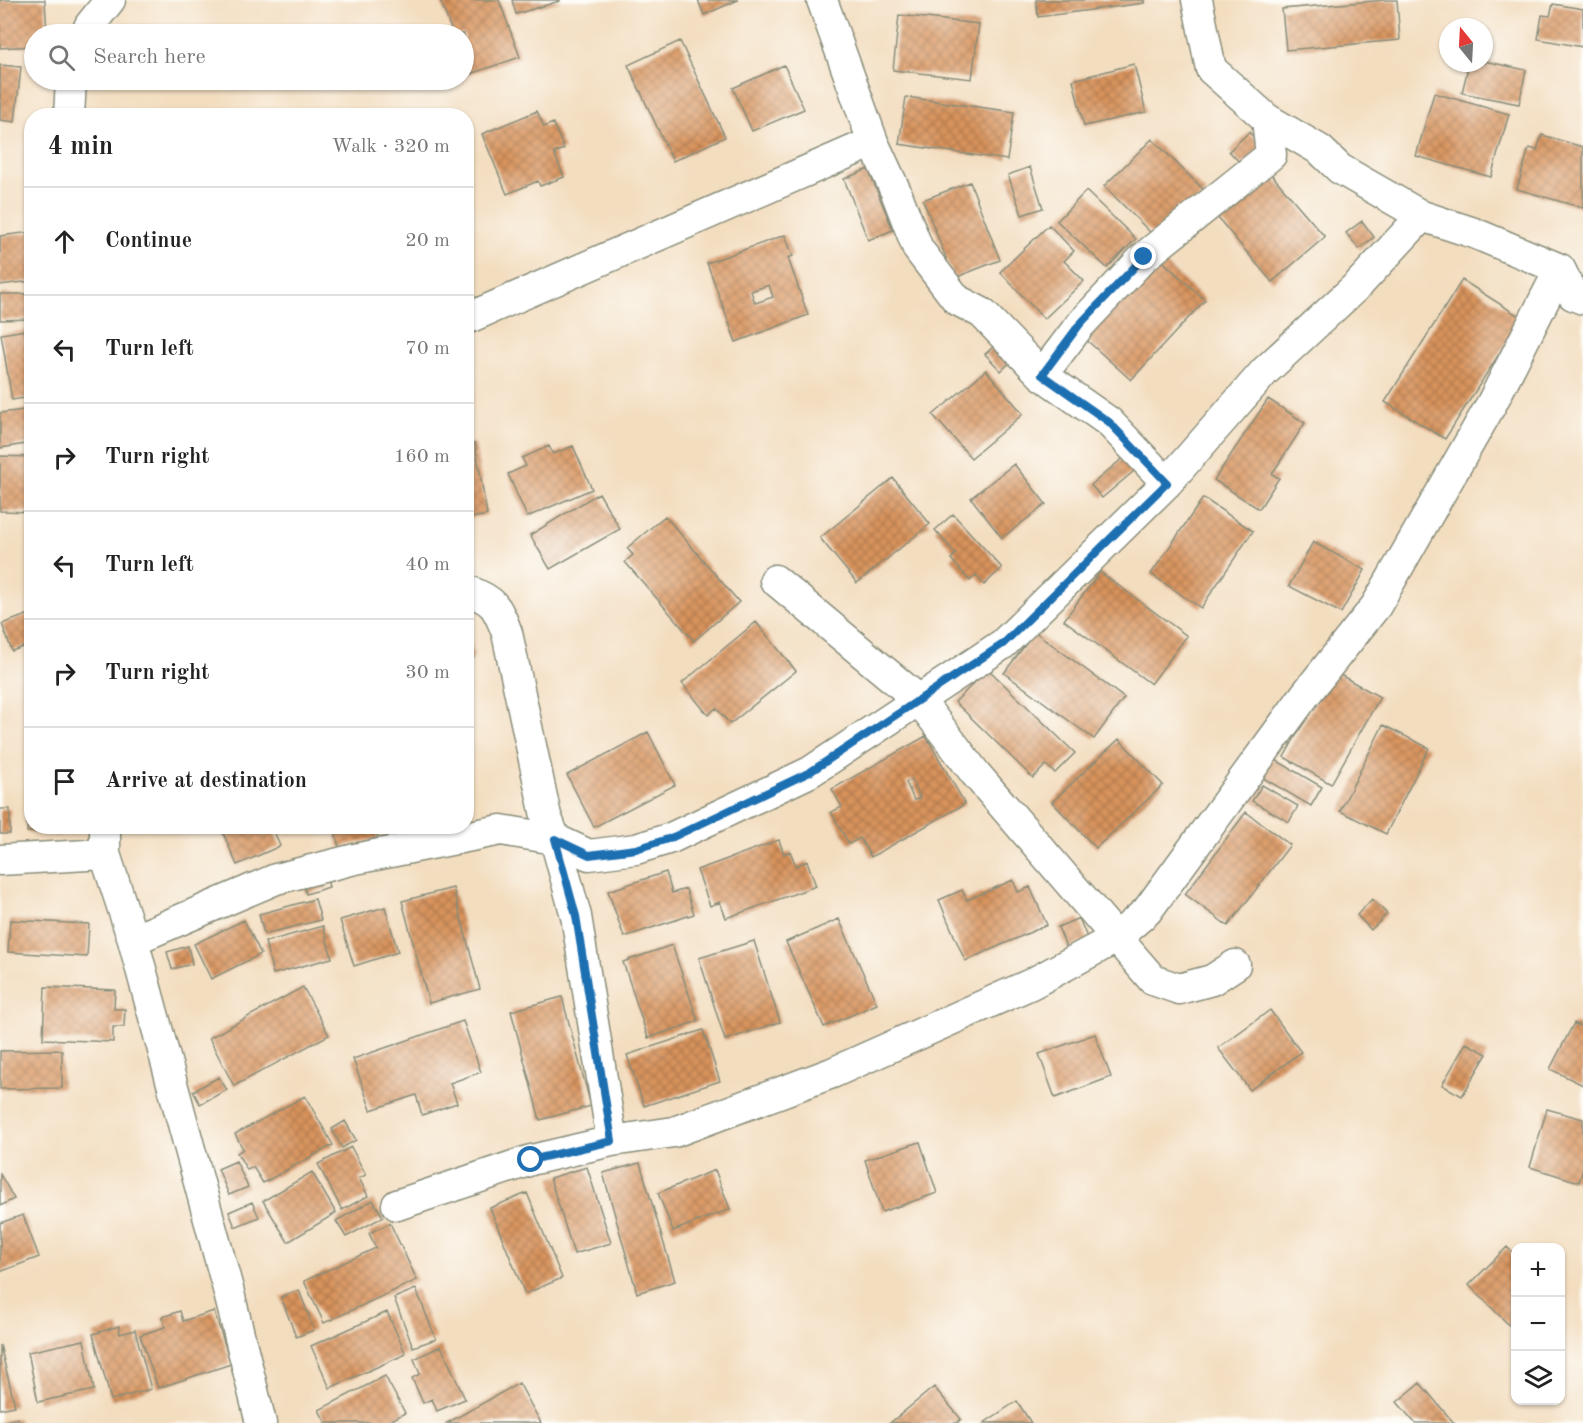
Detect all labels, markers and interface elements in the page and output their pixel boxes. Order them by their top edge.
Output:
north arrow [1439,18,1493,72]
search box [24,24,474,90]
icon: search [45,41,78,74]
text: Search here [93,46,206,68]
text: 4 min [48,134,113,160]
text: Walk · 320 m [331,137,450,157]
icon: ahead [48,225,81,258]
text: Continue [105,230,192,252]
text: 20 m [405,231,450,251]
route end [1130,243,1156,269]
icon: left [48,333,81,366]
text: Turn left [105,338,194,360]
text: 70 m [405,339,450,359]
icon: right [48,441,81,474]
text: Turn right [105,446,209,468]
text: 160 m [394,447,450,467]
icon: left [48,549,81,582]
text: Turn left [105,554,194,576]
text: 40 m [405,555,450,575]
icon: right [48,657,81,690]
text: Turn right [105,662,209,684]
text: 30 m [405,663,450,683]
icon: arrive [48,765,81,798]
text: Arrive at destination [105,770,307,792]
route start [517,1146,543,1172]
map controls [1511,1243,1565,1405]
button: + [1511,1243,1565,1297]
button: − [1511,1297,1565,1351]
button: layers [1511,1351,1565,1405]

